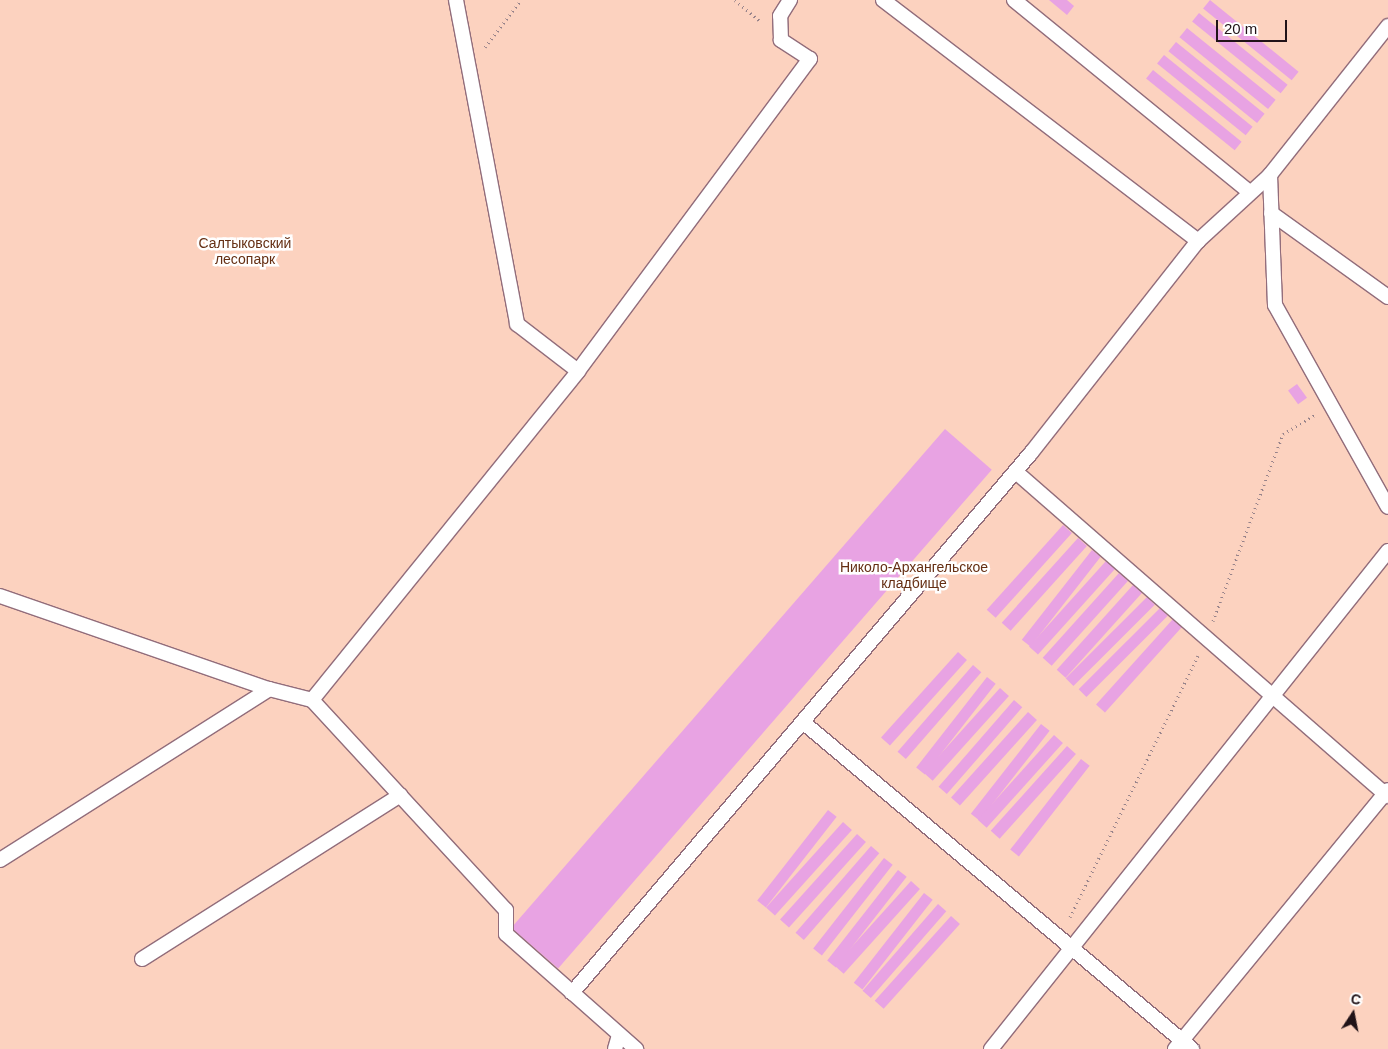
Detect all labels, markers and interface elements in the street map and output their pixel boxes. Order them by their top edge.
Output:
scale bar [1218,10,1289,42]
text: 20 m [1224,20,1257,37]
park label: Салтыковский лесопарк [199,235,291,268]
park label: Николо-Архангельское кладбище [840,559,988,592]
north arrow [1328,989,1378,1039]
text: С [1349,990,1362,1008]

